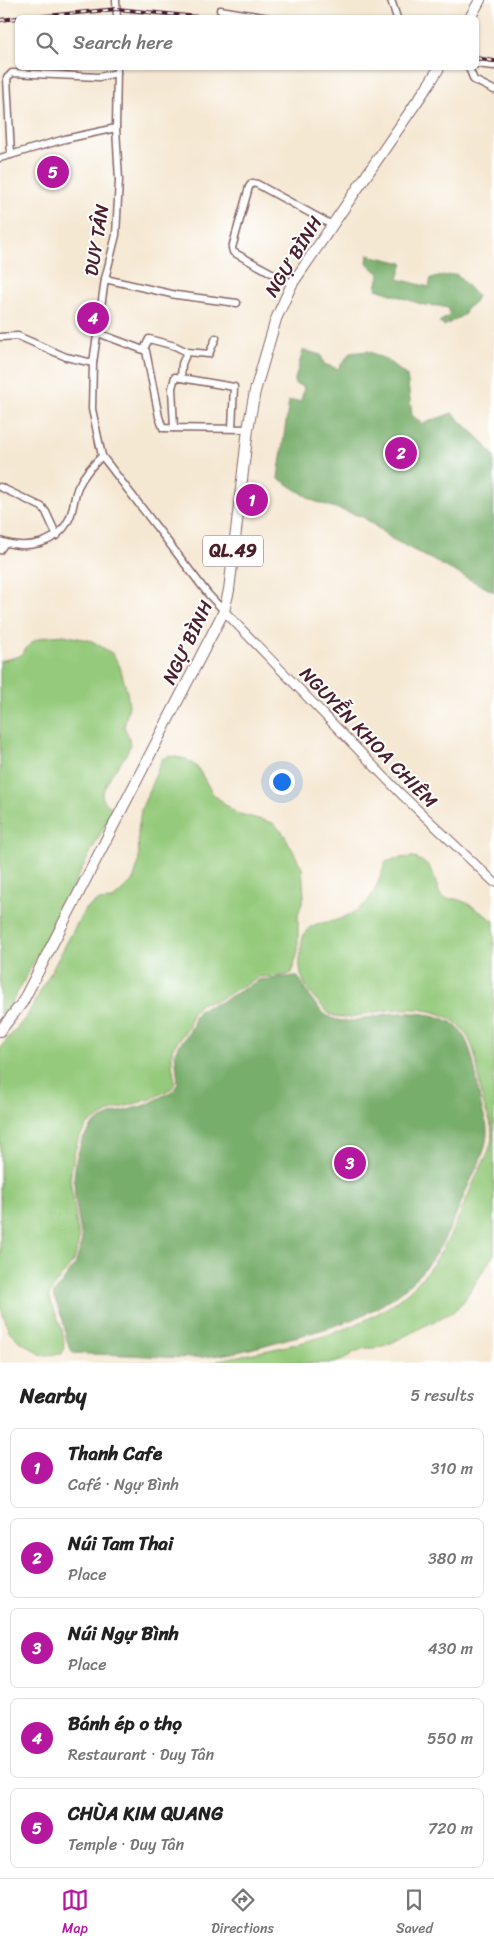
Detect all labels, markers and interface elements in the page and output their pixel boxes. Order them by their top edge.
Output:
search box [15,15,479,70]
text: Search here [73,26,173,59]
icon: search [33,29,61,57]
pin: 5 [37,153,69,191]
street label: DUY TÂN [75,202,118,278]
street label: NGỰ BÌNH [255,209,331,303]
pin: 4 [77,299,109,337]
pin: 2 [385,434,417,472]
pin: 1 [236,481,268,519]
road number: QL.49 [203,536,263,566]
street label: NGỰ BÌNH [153,594,222,690]
street label: NGUYỄN KHOA CHIÊM [292,658,446,816]
your location [269,769,295,795]
pin: 3 [334,1144,366,1182]
text: Nearby [20,1377,86,1415]
text: 5 results [410,1381,474,1410]
text: Thanh Cafe [68,1437,162,1470]
text: 1 [34,1454,40,1483]
text: 310 m [431,1454,473,1483]
text: Café · Ngự Bình [68,1470,179,1499]
text: Núi Tam Thai [68,1527,173,1560]
text: 2 [32,1544,42,1573]
text: 380 m [428,1544,473,1573]
text: Place [68,1560,107,1589]
text: Núi Ngự Bình [68,1617,179,1650]
text: 3 [33,1634,41,1663]
text: 430 m [428,1634,473,1663]
text: Place [68,1650,107,1679]
text: Bánh ép o thọ [68,1707,182,1740]
text: 4 [32,1724,42,1753]
text: 550 m [427,1724,473,1753]
text: Restaurant · Duy Tân [68,1740,214,1769]
text: CHÙA KIM QUANG [68,1797,223,1830]
text: 5 [32,1814,42,1843]
text: 720 m [428,1814,473,1843]
text: Temple · Duy Tân [68,1830,184,1859]
tab: Map [61,1886,89,1941]
tab: Directions [211,1886,274,1941]
tab: Saved [396,1886,433,1941]

